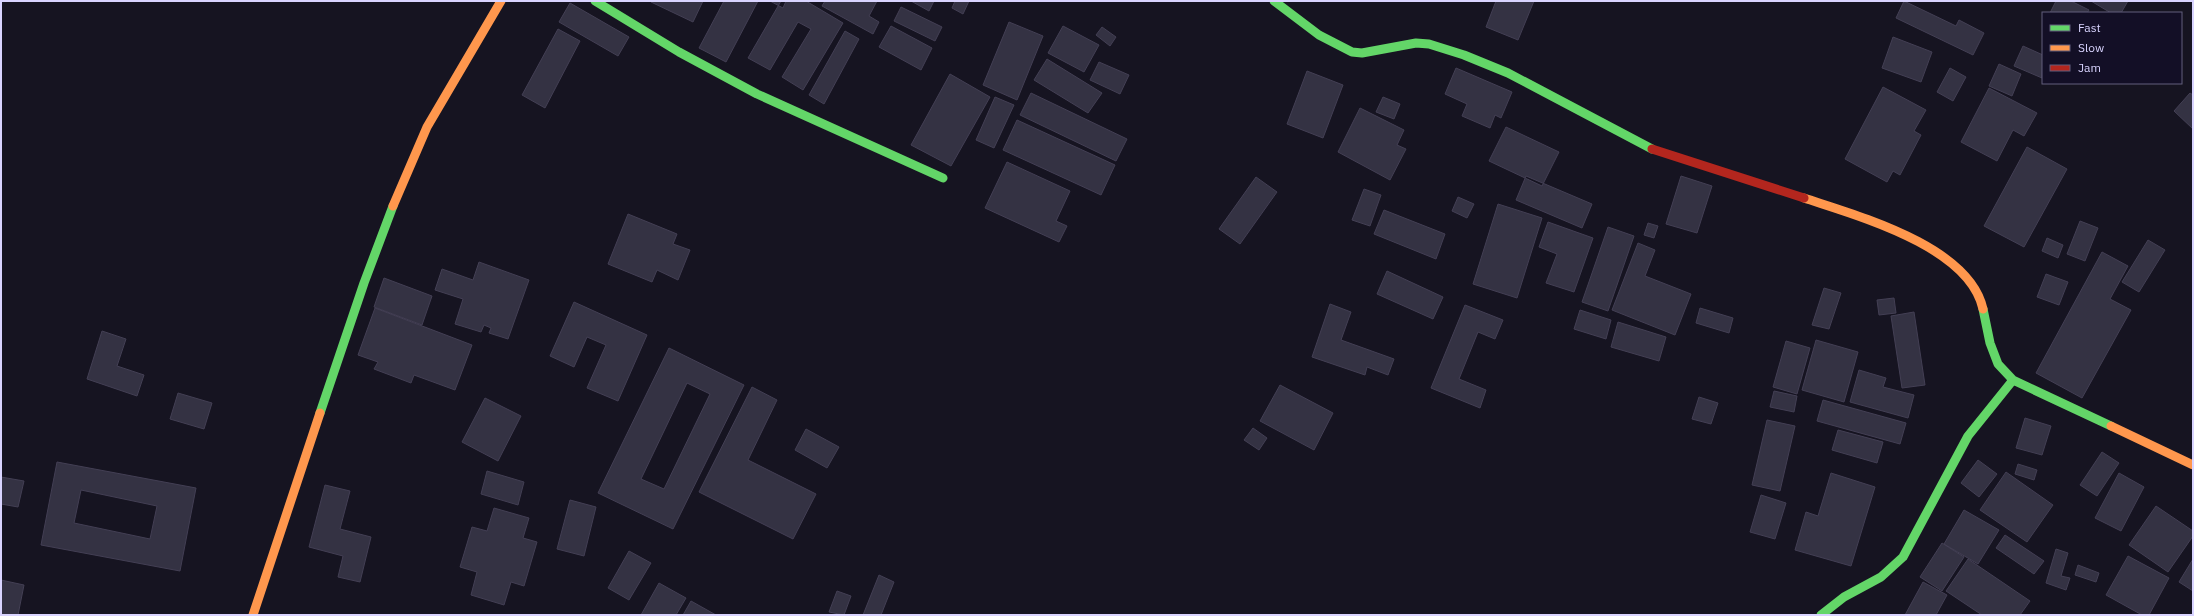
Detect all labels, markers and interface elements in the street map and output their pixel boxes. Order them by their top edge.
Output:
legend [2042,12,2182,84]
text: Fast [2078,20,2101,35]
text: Slow [2078,40,2104,55]
text: Jam [2078,60,2101,75]

